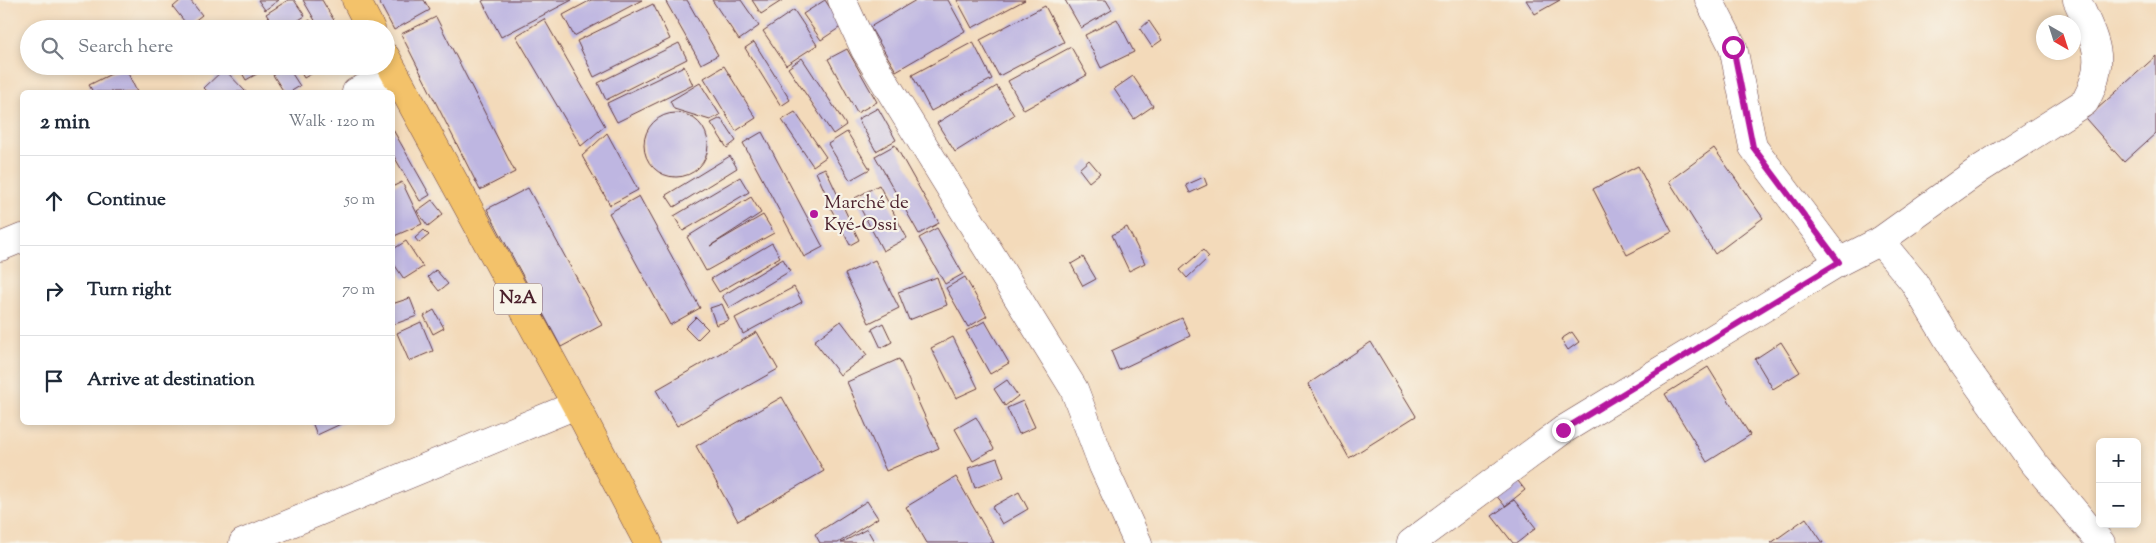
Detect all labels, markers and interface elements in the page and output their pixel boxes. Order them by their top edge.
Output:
north arrow [2036,15,2081,60]
search box [20,20,395,75]
icon: search [38,34,66,62]
text: Search here [78,34,173,61]
route start [1722,36,1745,59]
text: 2 min [40,108,90,138]
text: Walk · 120 m [289,111,375,134]
icon: ahead [40,187,68,215]
text: Continue [87,187,166,214]
text: 50 m [344,189,375,212]
place label: Marché de Kyé-Ossi [824,190,909,239]
marker: Marché de Kyé-Ossi [808,208,820,220]
icon: right [40,277,68,305]
text: Turn right [87,277,171,304]
text: 70 m [342,279,375,302]
road number: N2A [494,284,542,314]
icon: arrive [40,367,68,395]
text: Arrive at destination [87,367,255,394]
route end [1552,419,1575,442]
map controls [2096,438,2141,528]
button: + [2096,438,2141,483]
button: − [2096,483,2141,528]

